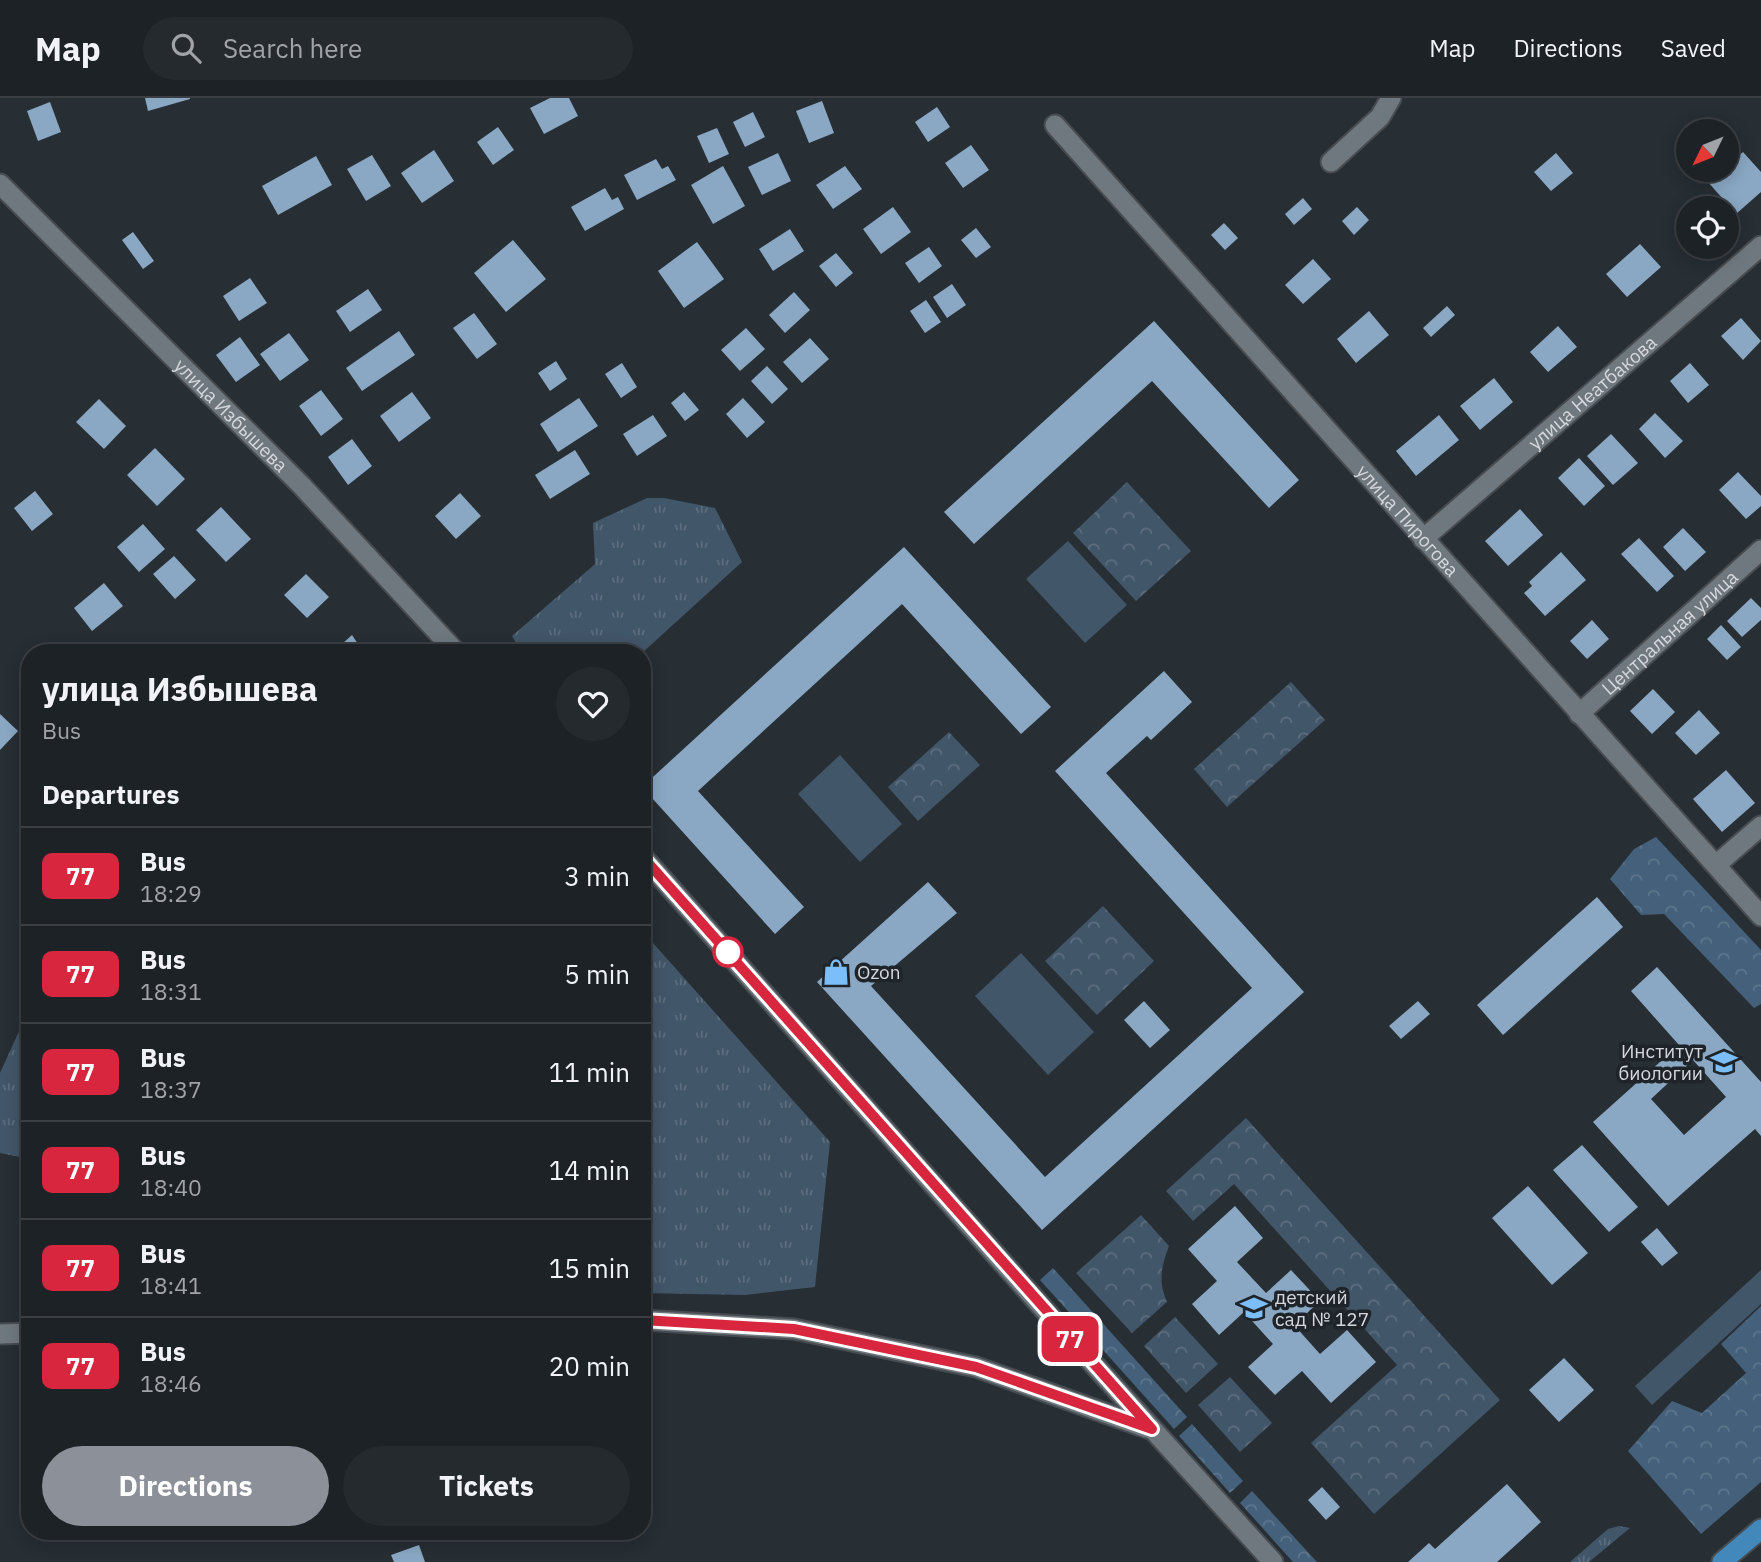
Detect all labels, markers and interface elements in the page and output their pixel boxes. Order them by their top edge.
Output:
search box [143,17,633,80]
text: Map [35,27,101,70]
icon: search [167,29,205,67]
text: Search here [223,31,362,65]
text: Map [1429,32,1475,64]
text: Directions [1513,32,1623,64]
text: Saved [1661,32,1726,64]
north arrow [1676,119,1740,182]
map controls [1676,119,1739,259]
button: locate [1676,196,1739,259]
street label: улица Неатбакова [1523,330,1661,455]
street label: улица Избышева [169,353,293,477]
street label: улица Пирогова [1352,459,1464,582]
street label: Центральная улица [1597,565,1743,700]
text: улица Избышева [42,667,318,710]
button: heart [556,667,630,741]
text: Bus [42,715,81,745]
text: Departures [42,777,180,811]
text: Bus [140,844,186,878]
text: 3 min [564,859,630,893]
text: 77 [66,860,95,892]
text: 18:29 [140,878,202,908]
unlabelled marker [713,937,743,967]
text: Bus [140,942,186,976]
text: 5 min [564,957,630,991]
shop icon: Ozon [821,957,851,987]
text: 77 [66,958,95,990]
place label: Ozon [857,960,901,984]
text: 18:31 [140,976,202,1006]
place label: Институт биологии [1619,1039,1703,1085]
text: Bus [140,1040,186,1074]
school or university icon: Институт биологии [1709,1047,1739,1077]
text: 11 min [549,1055,630,1089]
text: 77 [66,1056,95,1088]
text: 18:37 [140,1074,202,1104]
text: Bus [140,1138,186,1172]
text: 14 min [549,1153,630,1187]
text: 77 [66,1154,95,1186]
text: 18:40 [140,1172,202,1202]
text: Bus [140,1236,186,1270]
text: 15 min [549,1251,630,1285]
text: 77 [66,1252,95,1284]
text: 18:41 [140,1270,202,1300]
place label: детский сад № 127 [1275,1285,1369,1331]
school or university icon: детский сад № 127 [1239,1293,1269,1323]
line badge: 77 [1038,1316,1102,1362]
text: 77 [1056,1323,1084,1355]
text: Bus [140,1334,186,1368]
text: 20 min [549,1349,630,1383]
text: 77 [66,1350,95,1382]
text: 18:46 [140,1368,202,1398]
button: Directions [42,1446,329,1526]
button: Tickets [343,1446,630,1526]

